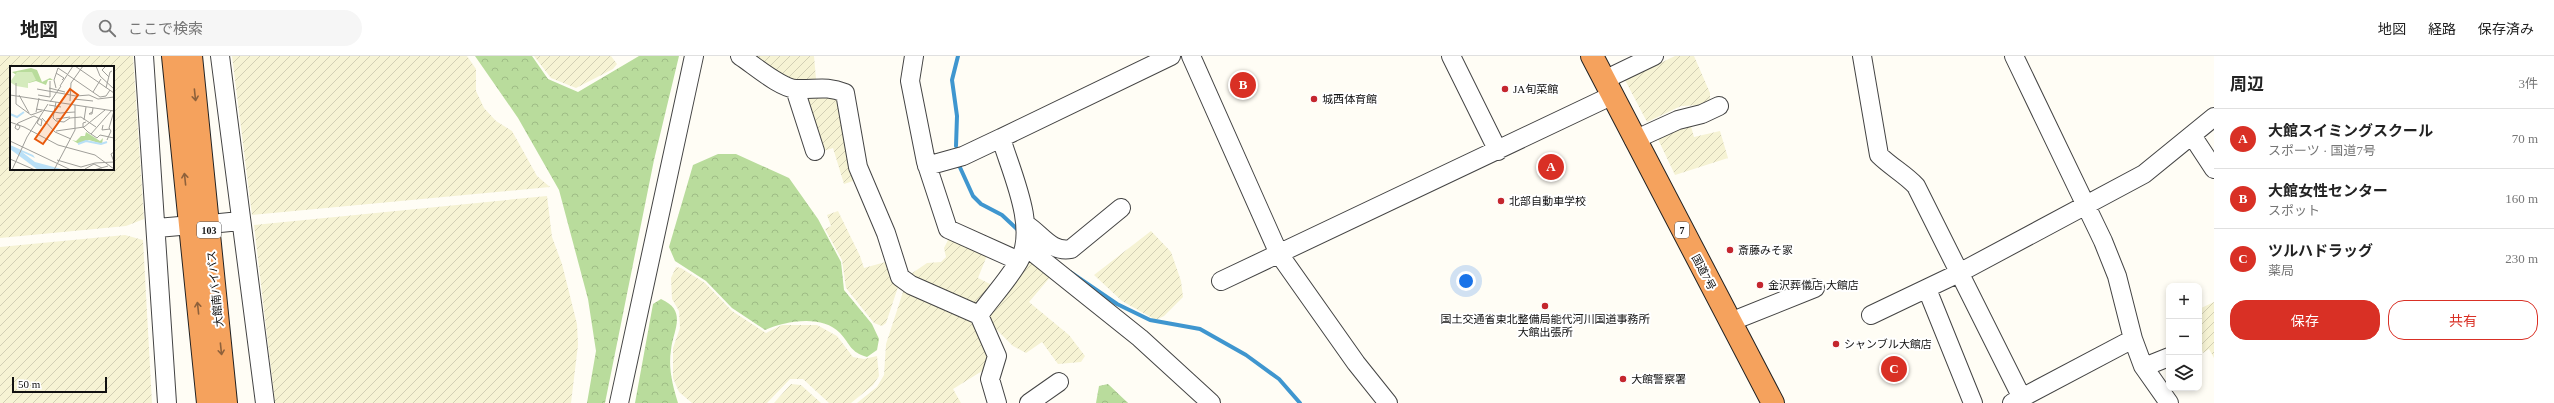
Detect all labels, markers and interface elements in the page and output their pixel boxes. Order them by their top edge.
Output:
search box [82,10,362,46]
icon: search [96,17,118,39]
text: 地図 [20,19,58,40]
text: ここで検索 [128,21,203,37]
text: 地図 [2378,22,2406,37]
text: 経路 [2428,22,2456,37]
text: 保存済み [2478,22,2534,37]
inset map [10,66,114,170]
pin: B [1230,70,1256,100]
text: 周辺 [2230,75,2264,94]
text: 3件 [2518,76,2538,91]
place label: JA旬菜館 [1513,83,1558,95]
marker: JA旬菜館 [1500,84,1510,94]
one-way arrow [191,88,198,101]
place label: 城西体育館 [1322,93,1377,105]
marker: 城西体育館 [1309,94,1319,104]
text: 大館スイミングスクール [2268,123,2433,139]
text: A [2238,131,2248,146]
text: 70 m [2512,131,2538,146]
text: スポーツ · 国道7号 [2268,143,2376,158]
pin: A [1538,152,1564,182]
one-way arrow [181,173,189,186]
text: 大館女性センター [2268,183,2388,199]
text: B [2239,191,2247,206]
text: 160 m [2505,191,2538,206]
place label: 北部自動車学校 [1509,195,1586,207]
marker: 北部自動車学校 [1496,196,1506,206]
text: スポット [2268,203,2320,218]
road number: 103 [197,222,221,238]
road number: 7 [1675,222,1689,238]
text: ツルハドラッグ [2268,243,2373,259]
place label: 斎藤みそ家 [1738,244,1793,256]
marker: 斎藤みそ家 [1725,245,1735,255]
street label: 大館南バイパス [205,250,225,328]
text: C [2238,251,2248,266]
text: 230 m [2505,251,2538,266]
street label: 国道7号 [1690,252,1718,292]
text: 薬局 [2268,263,2294,278]
your location [1456,271,1476,291]
place label: 金沢葬儀店 大館店 [1768,279,1859,291]
marker: 金沢葬儀店 大館店 [1755,280,1765,290]
map controls [2166,283,2202,391]
button: + [2166,283,2202,319]
button: 保存 [2230,300,2380,340]
button: 共有 [2388,300,2538,340]
marker: 国土交通省東北整備局能代河川国道事務所 大館出張所 [1540,301,1550,311]
one-way arrow [195,302,202,315]
place label: 国土交通省東北整備局能代河川国道事務所 大館出張所 [1441,313,1650,338]
button: − [2166,319,2202,355]
place label: シャンブル大館店 [1844,338,1932,350]
marker: シャンブル大館店 [1831,339,1841,349]
one-way arrow [217,342,225,355]
pin: C [1881,354,1907,384]
button: layers [2166,355,2202,391]
place label: 大館警察署 [1631,373,1686,385]
marker: 大館警察署 [1618,374,1628,384]
scale bar [12,375,107,394]
text: 50 m [18,378,40,390]

